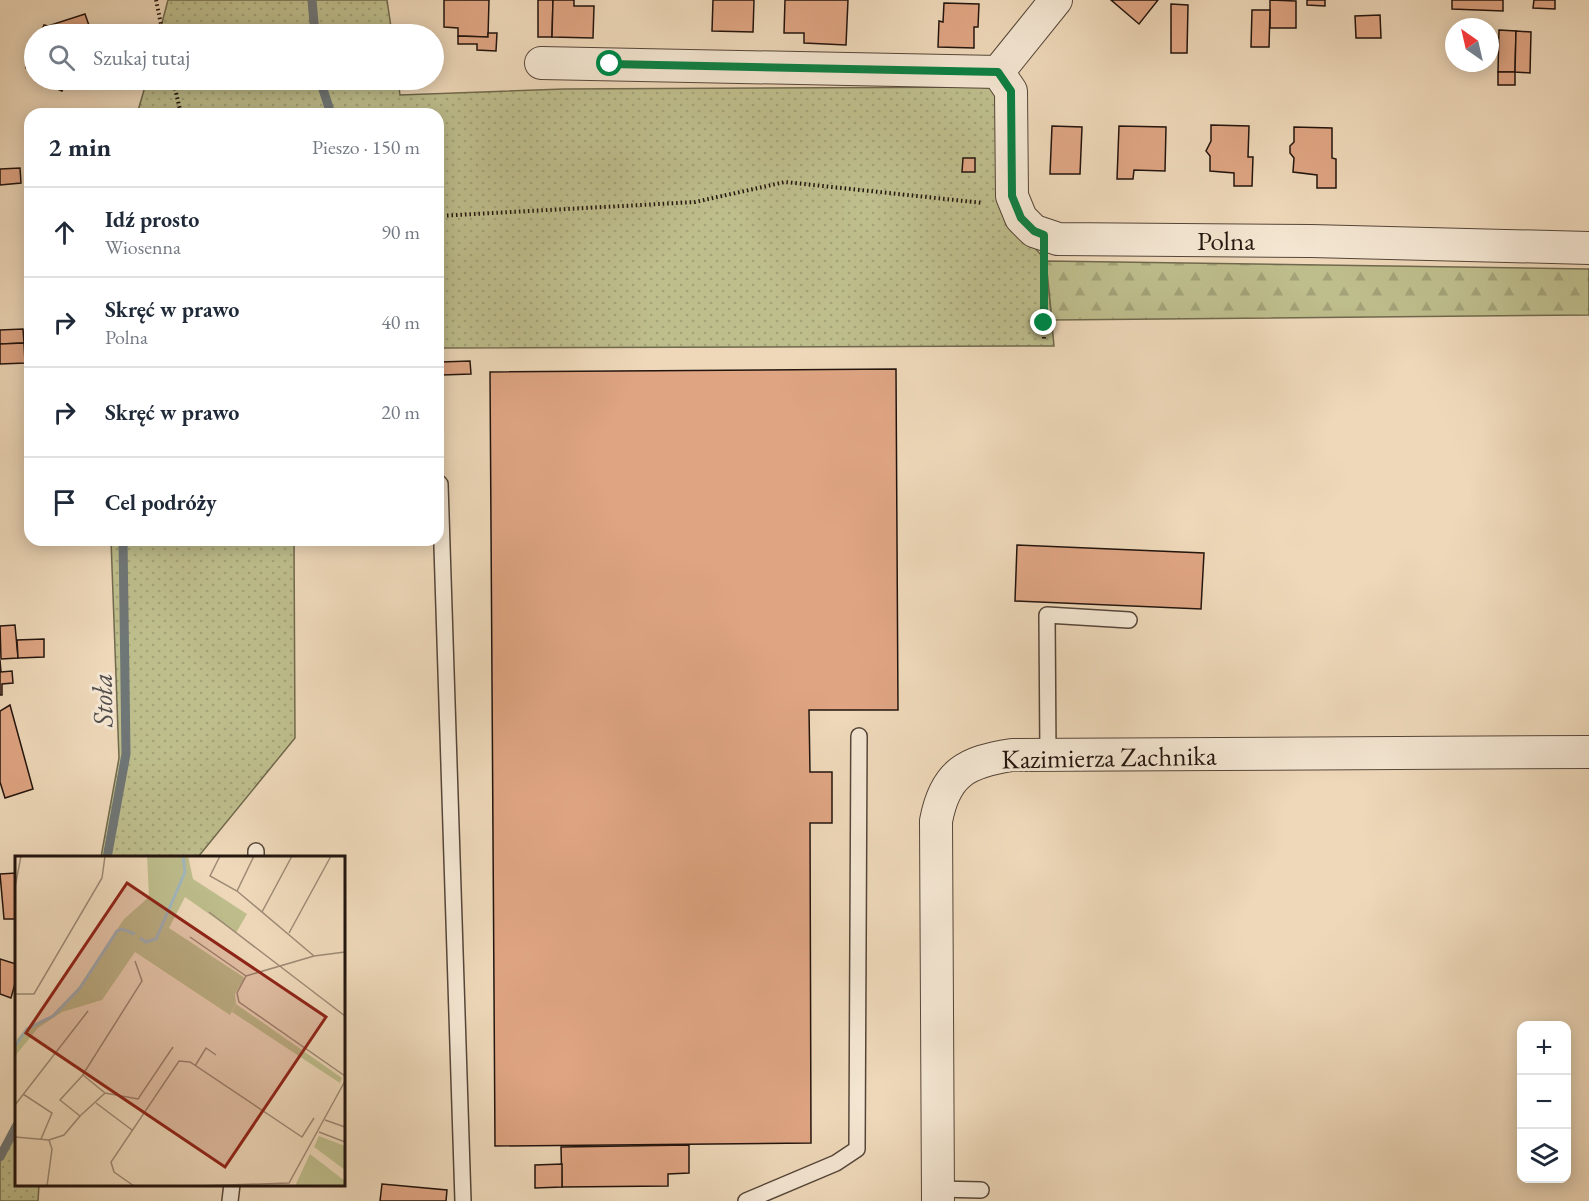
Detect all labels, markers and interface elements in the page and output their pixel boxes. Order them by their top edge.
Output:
north arrow [1445,18,1499,72]
search box [24,24,444,90]
icon: search [45,41,78,74]
text: Szukaj tutaj [93,43,190,72]
route start [596,50,622,76]
text: 2 min [48,130,111,164]
text: Pieszo · 150 m [312,134,420,160]
text: Idź prosto [105,205,199,234]
icon: ahead [48,216,81,249]
text: 90 m [381,219,420,245]
street label: Polna [1197,223,1255,258]
text: Wiosenna [105,234,181,260]
text: Skręć w prawo [105,295,239,324]
icon: right [48,306,81,339]
text: 40 m [381,309,420,335]
route end [1030,309,1056,335]
text: Polna [105,324,148,350]
icon: right [48,396,81,429]
text: Skręć w prawo [105,398,239,427]
text: 20 m [381,399,420,425]
icon: arrive [48,486,81,519]
text: Cel podróży [105,488,217,517]
water label: Stoła [84,673,120,728]
street label: Kazimierza Zachnika [1001,738,1217,776]
inset map [15,856,345,1186]
map controls [1517,1021,1571,1183]
button: + [1517,1021,1571,1075]
button: − [1517,1075,1571,1129]
button: layers [1517,1129,1571,1183]

